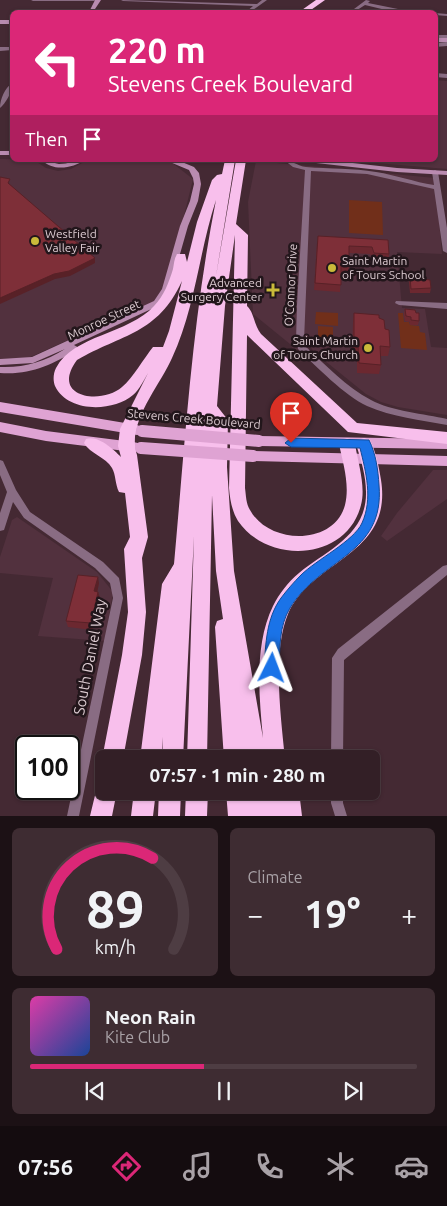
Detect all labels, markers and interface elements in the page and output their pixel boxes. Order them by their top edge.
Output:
icon: left [25,30,90,95]
text: 220 m [108,30,206,70]
text: Stevens Creek Boulevard [108,71,353,96]
icon: arrive [78,125,106,153]
text: Then [25,128,68,150]
place label: Westfield Valley Fair [45,227,100,254]
marker: Westfield Valley Fair [29,235,41,247]
street label: O’Connor Drive [282,243,299,327]
place label: Saint Martin of Tours School [342,254,425,281]
marker: Saint Martin of Tours School [326,262,338,274]
place label: Advanced Surgery Center [181,276,262,303]
marker: Advanced Surgery Center [266,283,280,297]
street label: Monroe Street [65,297,142,342]
place label: Saint Martin of Tours Church [273,334,358,361]
marker: Saint Martin of Tours Church [362,342,374,354]
pin [270,392,312,443]
icon: arrive [277,399,305,427]
street label: Stevens Creek Boulevard [127,406,261,431]
street label: South Daniel Way [70,597,109,716]
position arrow [245,641,297,693]
speed limit sign: 100 [15,735,80,800]
text: 07:57 · 1 min · 280 m [150,764,325,786]
text: Climate [248,868,303,886]
text: 89 [85,880,144,938]
text: 19° [304,893,360,935]
text: − [248,899,263,930]
text: + [401,899,417,930]
text: km/h [94,937,135,957]
text: Neon Rain [105,1006,196,1028]
text: Kite Club [105,1028,170,1046]
icon: previous [81,1077,109,1105]
icon: pause [210,1077,238,1105]
icon: next [339,1077,367,1105]
icon: directions [109,1149,144,1184]
icon: music [180,1149,215,1184]
icon: phone [252,1149,287,1184]
icon: climate [323,1149,358,1184]
icon: car [394,1149,429,1184]
text: 07:56 [18,1154,73,1179]

